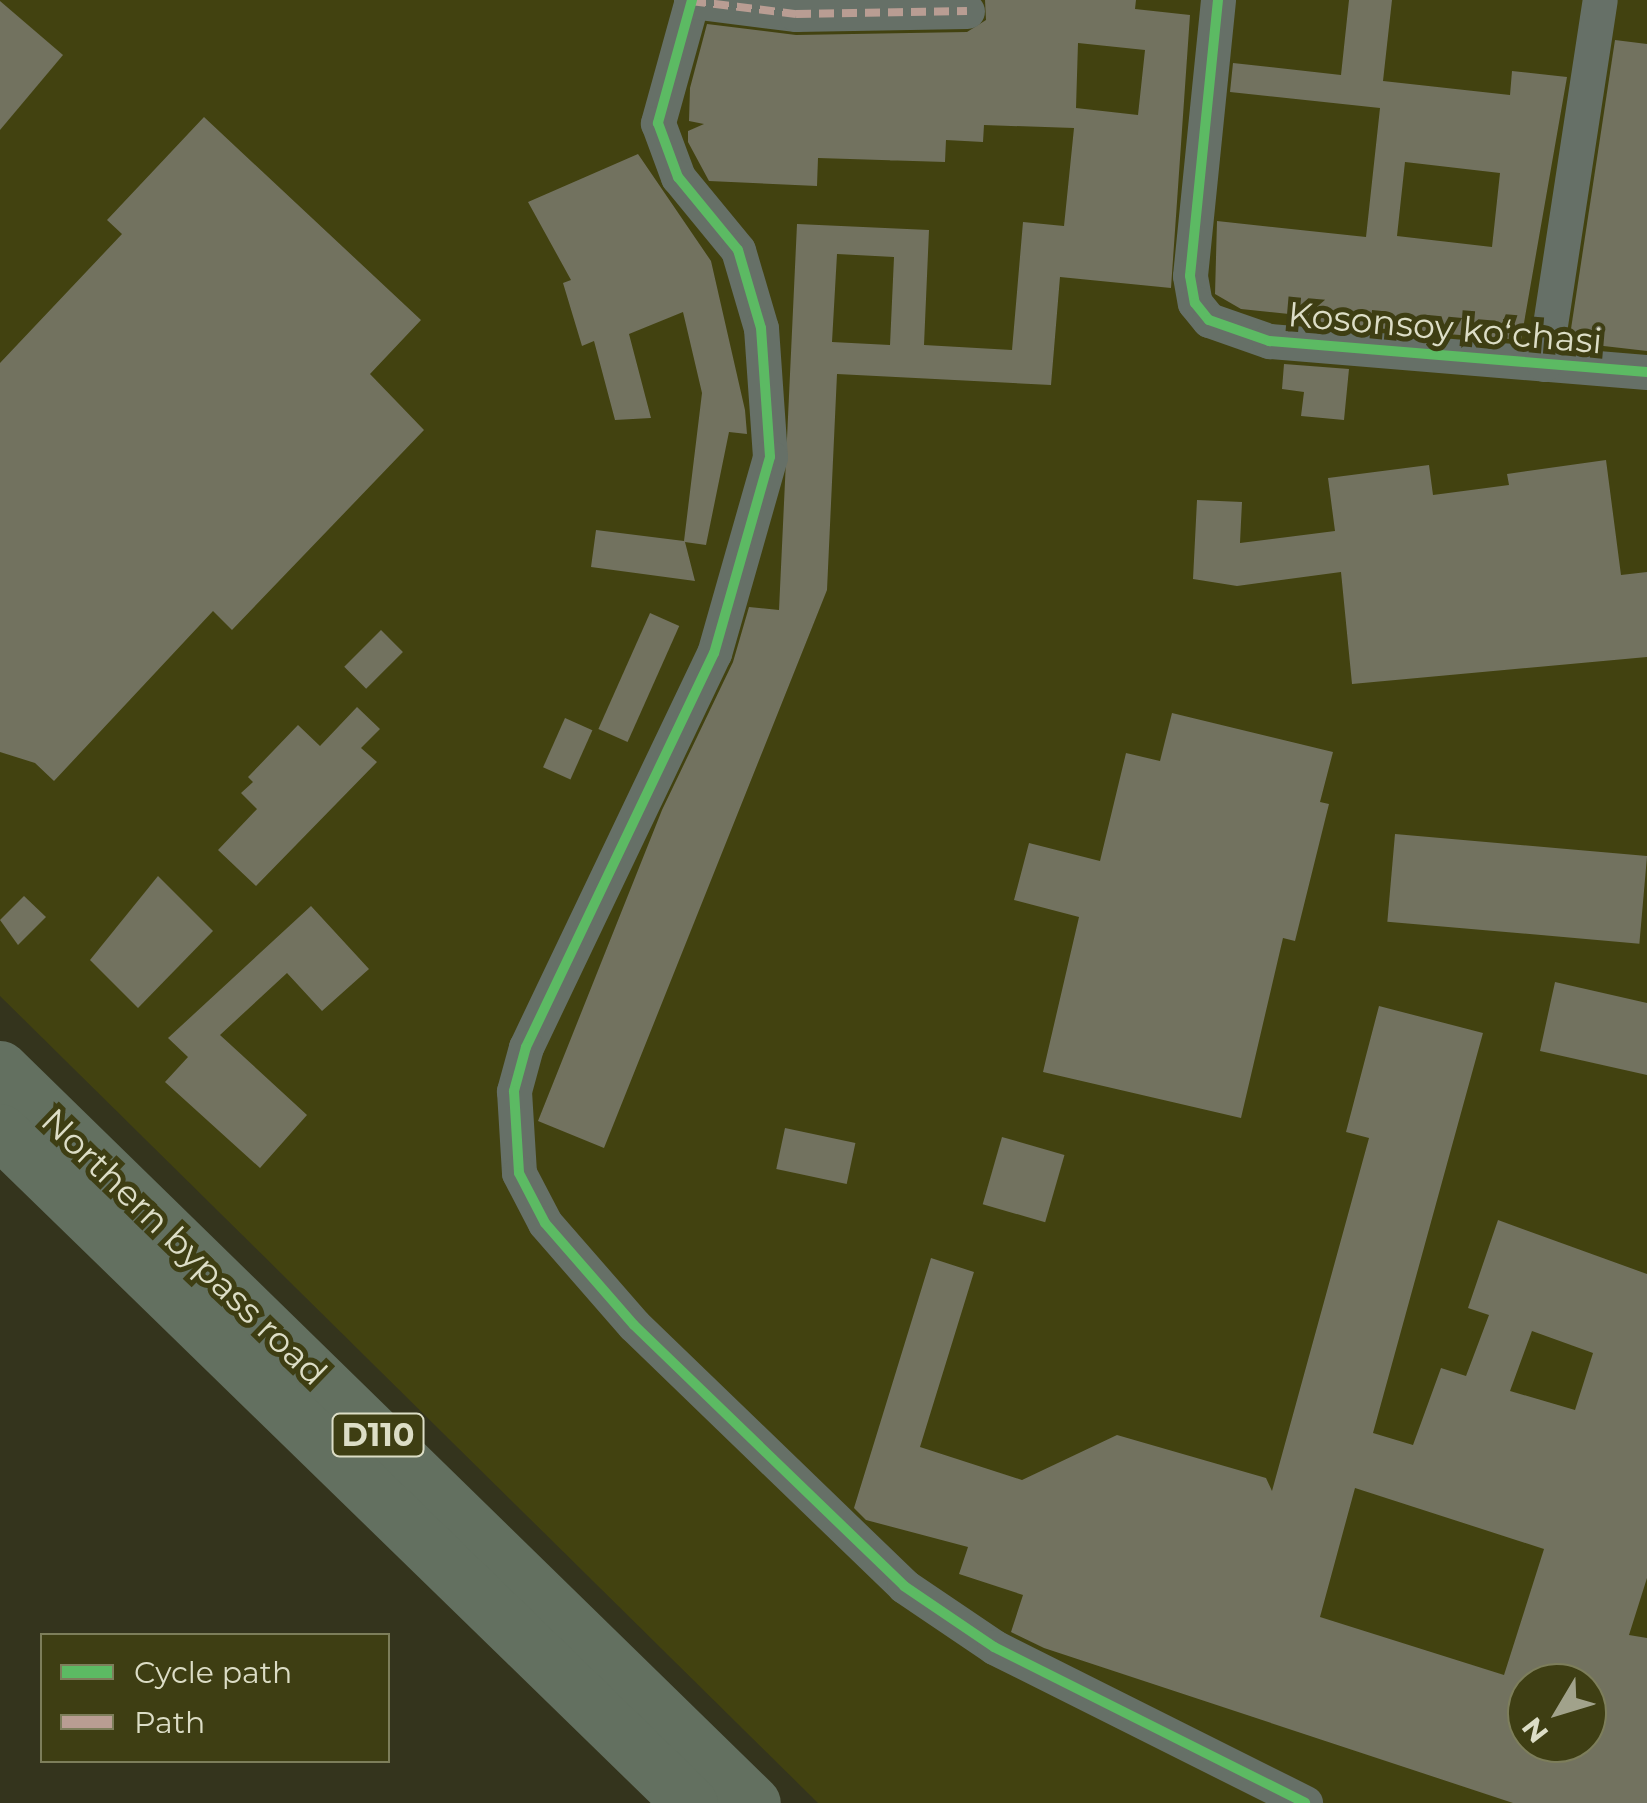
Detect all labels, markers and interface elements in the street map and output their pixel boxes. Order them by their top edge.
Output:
street label: Kosonsoy koʻchasi [1286,293,1604,363]
street label: Northern bypass road [33,1100,335,1394]
road number: D110 [330,1408,426,1462]
legend [40,1633,390,1763]
text: Cycle path [134,1654,292,1691]
north arrow [1507,1663,1607,1763]
text: Path [134,1704,205,1741]
text: N [1515,1711,1555,1750]

